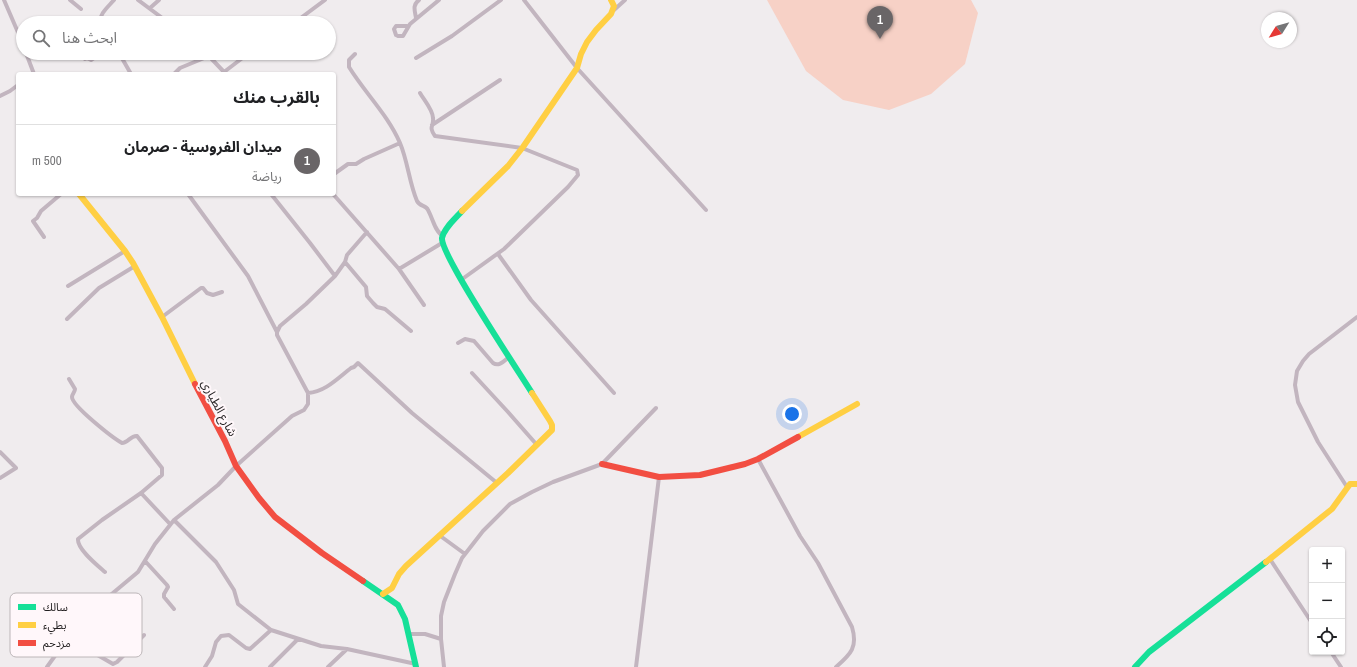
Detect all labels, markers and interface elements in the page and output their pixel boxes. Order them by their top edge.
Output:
pin: 1 [867,6,893,39]
north arrow [1261,12,1297,48]
search box [16,16,336,60]
icon: search [30,27,52,49]
text: ابحث هنا [62,27,117,48]
text: بالقرب منك [233,85,320,108]
text: ميدان الفروسية - صرمان [124,136,282,157]
text: 500 m [32,152,62,169]
text: 1 [304,152,310,169]
text: رياضة [252,168,282,185]
street label: شارع الطياري [196,377,241,440]
your location [782,404,802,424]
map controls [1309,547,1345,655]
button: + [1309,547,1345,583]
button: − [1309,583,1345,619]
legend [10,593,142,657]
text: سالك [43,600,68,614]
text: بطيء [43,618,66,635]
button: locate [1309,619,1345,655]
text: مزدحم [43,636,71,652]

